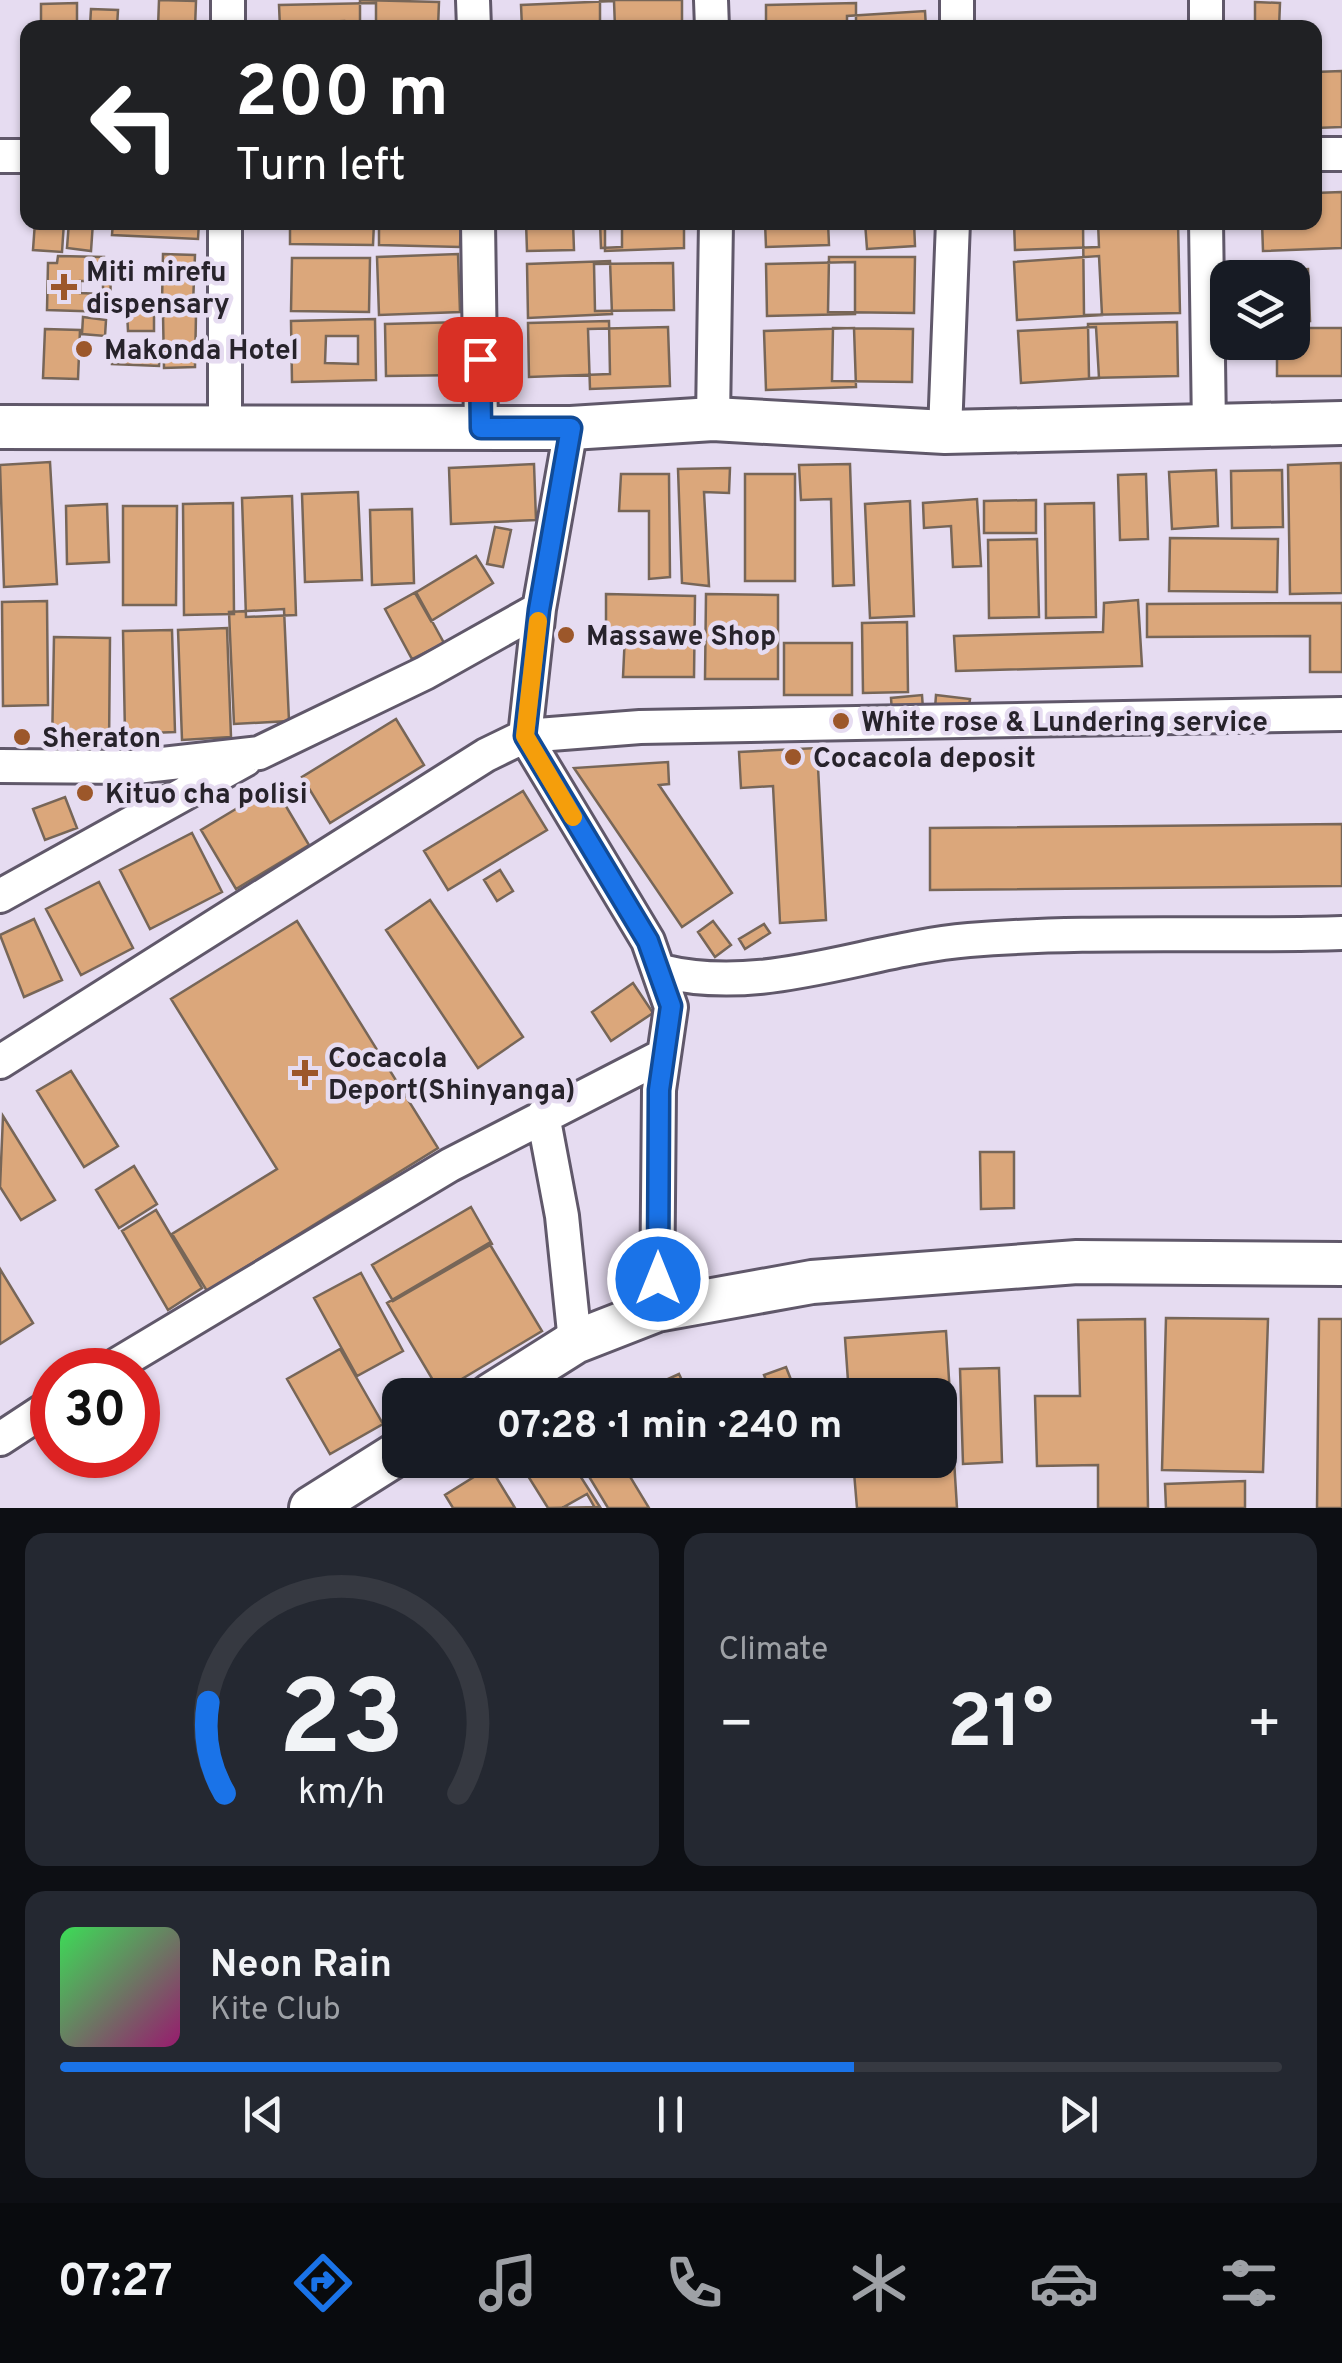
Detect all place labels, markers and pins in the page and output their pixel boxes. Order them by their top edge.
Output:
place label: Miti mirefu dispensary [86,256,230,324]
marker: Miti mirefu dispensary [51,274,77,300]
pin [438,317,523,402]
place label: Makonda Hotel [104,334,299,370]
marker: Makonda Hotel [73,338,95,360]
place label: Massawe Shop [586,620,776,656]
marker: Massawe Shop [555,624,577,646]
place label: White rose & Lundering service [861,706,1268,742]
marker: White rose & Lundering service [830,710,852,732]
place label: Sheraton [42,722,161,758]
marker: Sheraton [11,726,33,748]
place label: Cocacola deposit [813,742,1036,778]
marker: Cocacola deposit [782,746,804,768]
place label: Kituo cha polisi [105,778,308,814]
marker: Kituo cha polisi [74,782,96,804]
place label: Cocacola Deport(Shinyanga) [328,1042,575,1110]
marker: Cocacola Deport(Shinyanga) [292,1060,318,1086]

